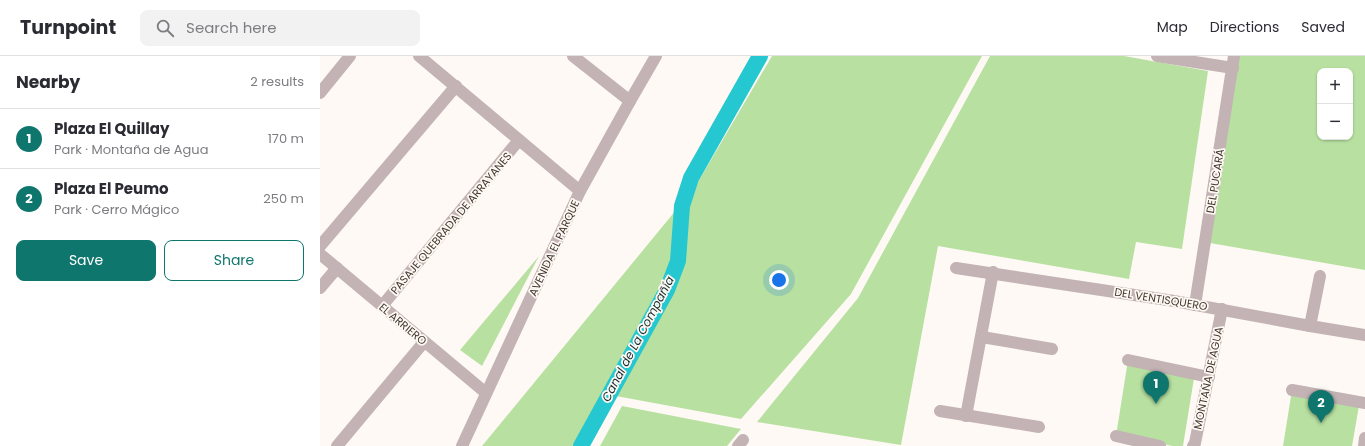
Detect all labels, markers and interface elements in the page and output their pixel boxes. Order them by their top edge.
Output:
search box [140,10,420,46]
text: Turnpoint [20,14,116,41]
icon: search [154,17,176,39]
text: Search here [186,17,276,38]
text: Map [1157,17,1188,37]
text: Directions [1210,17,1279,37]
text: Saved [1301,17,1345,37]
map controls [1317,68,1353,140]
button: + [1317,68,1353,104]
text: Nearby [16,70,80,94]
text: 2 results [250,72,304,91]
button: − [1317,104,1353,140]
text: Plaza El Quillay [54,118,169,139]
text: 1 [27,129,31,148]
text: 170 m [268,129,304,148]
text: Park · Montaña de Agua [54,140,208,159]
street label: DEL PUCARÁ [1202,147,1228,214]
street label: PASAJE QUEBRADA DE ARRAYANES [387,149,515,297]
text: Plaza El Peumo [54,178,169,199]
text: 2 [25,189,33,208]
text: 250 m [263,189,304,208]
street label: AVENIDA EL PARQUE [525,197,583,299]
text: Park · Cerro Mágico [54,200,179,219]
button: Save [16,240,156,281]
button: Share [164,240,304,281]
your location [769,270,789,290]
water label: Canal de La Compañía [597,273,678,405]
street label: DEL VENTISQUERO [1113,284,1209,314]
street label: EL ARRIERO [376,299,431,349]
street label: MONTAÑA DE AGUA [1189,325,1227,431]
pin: 1 [1143,371,1169,404]
pin: 2 [1308,390,1334,423]

